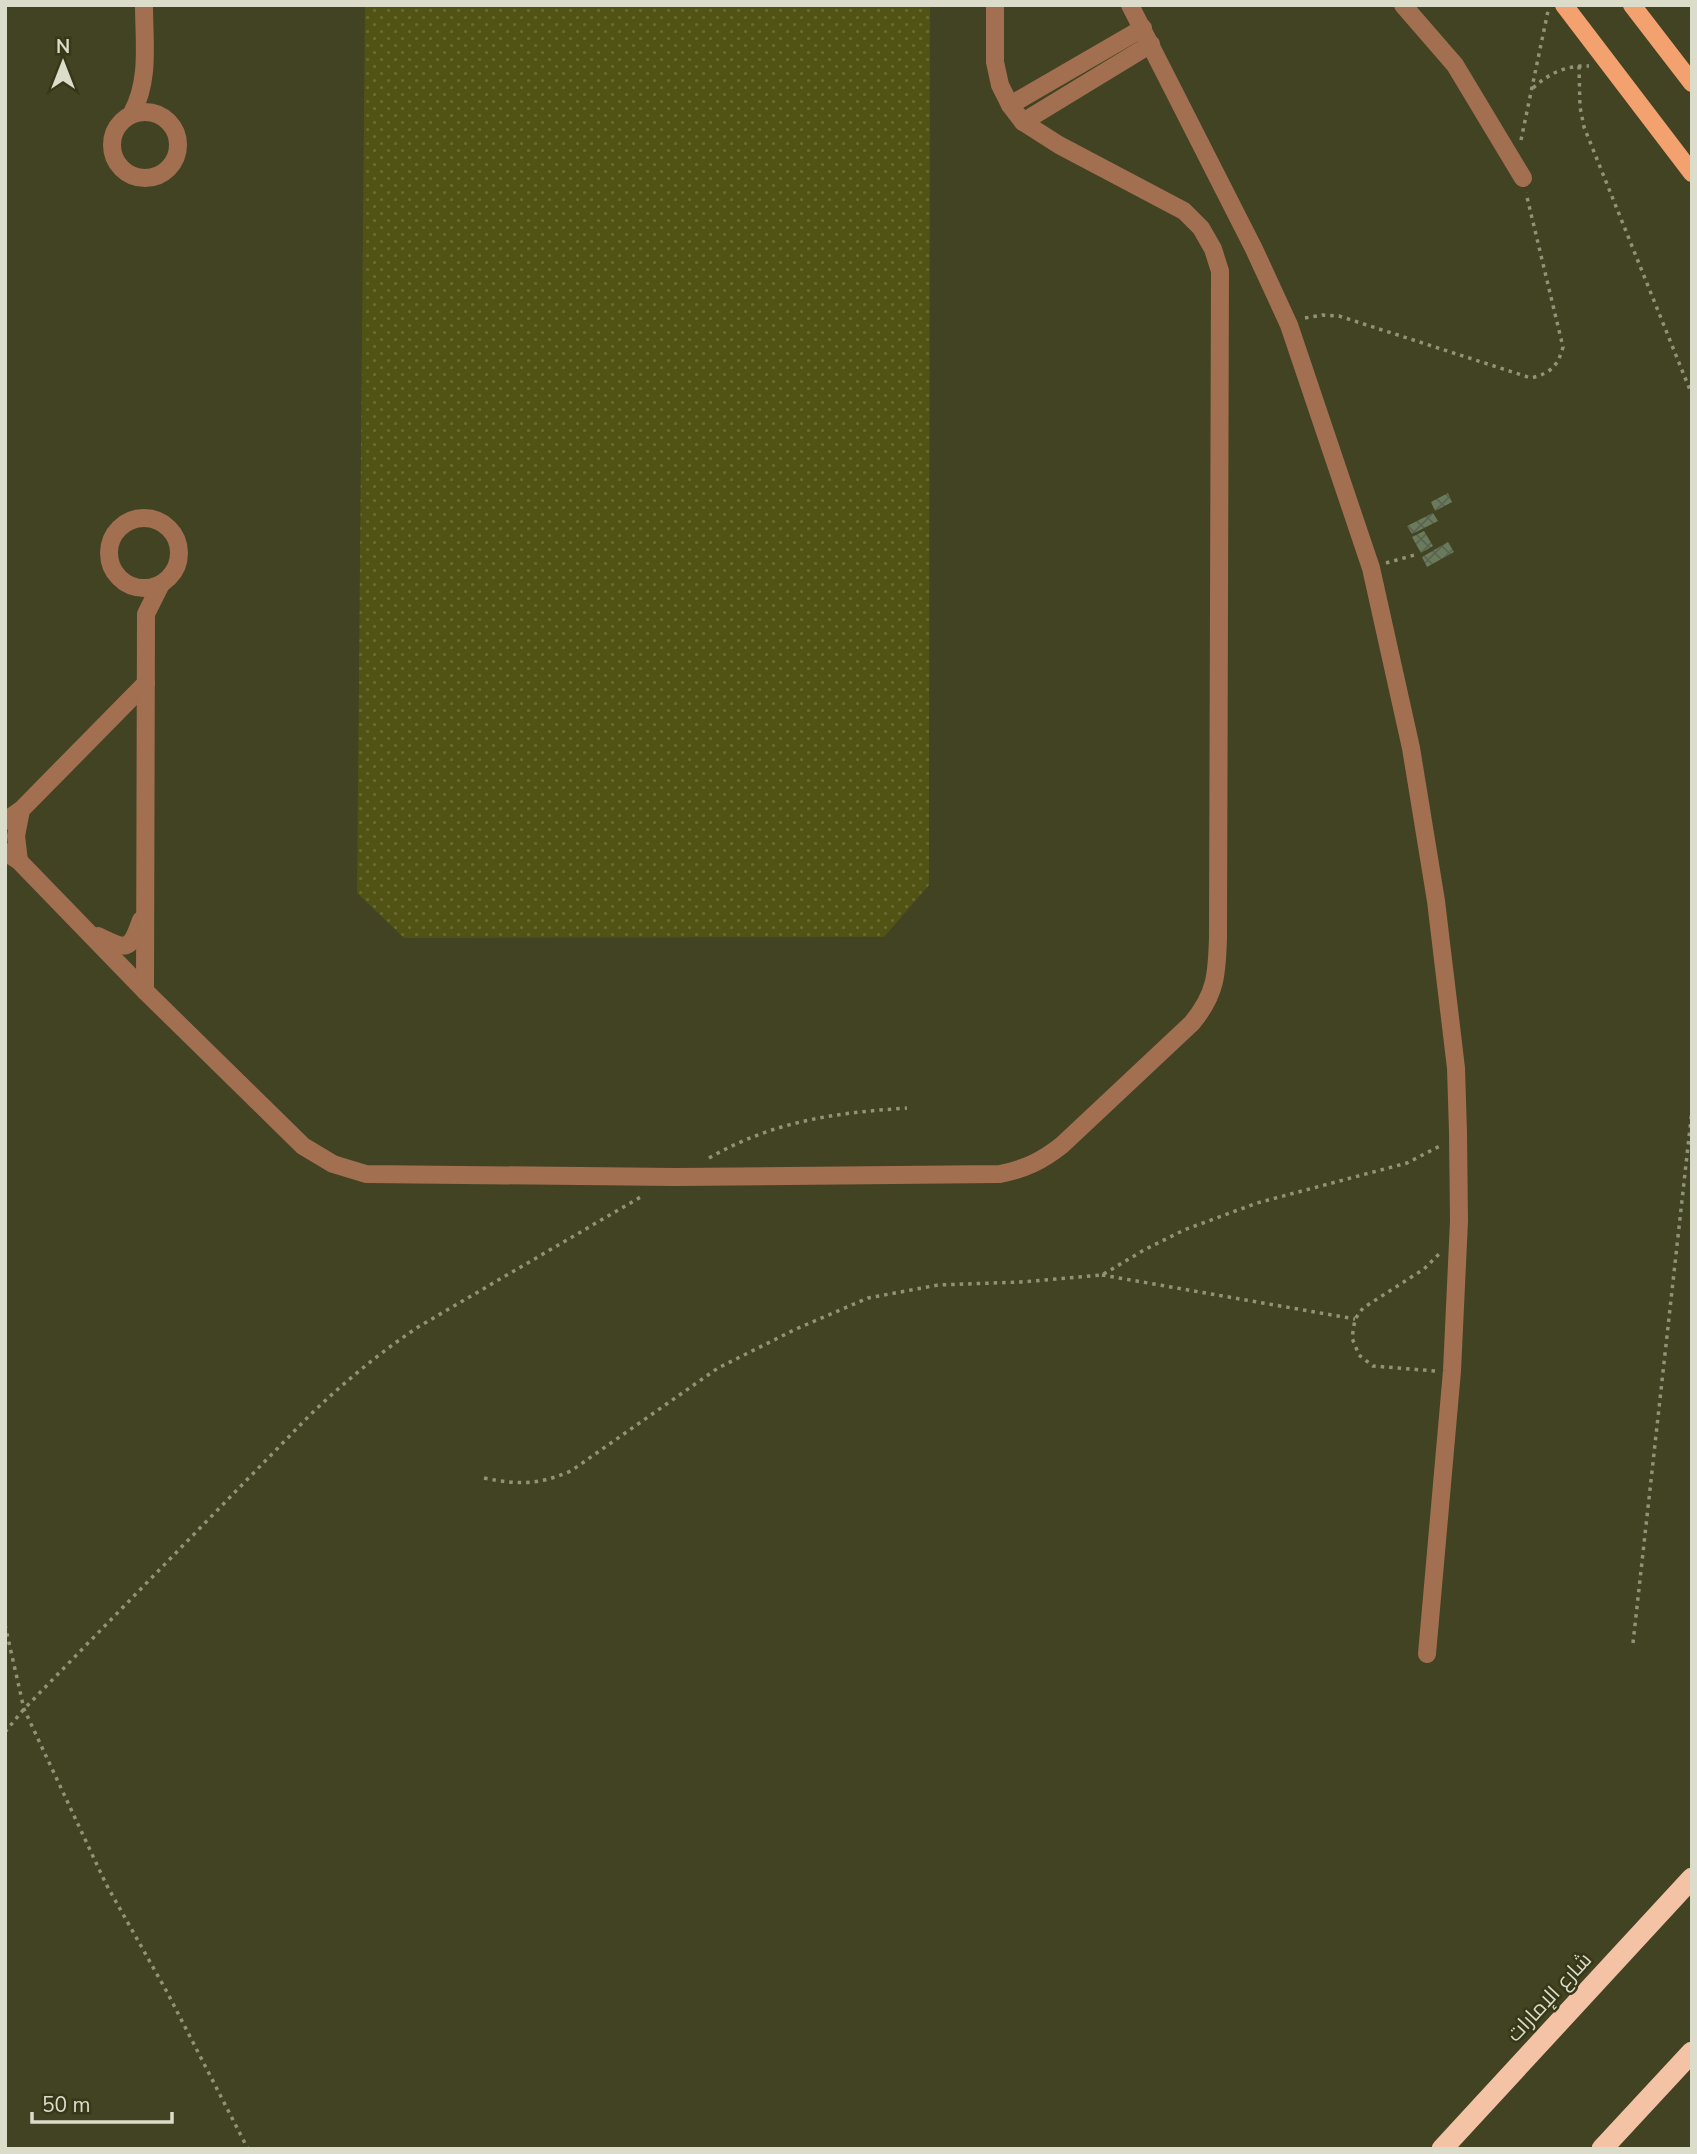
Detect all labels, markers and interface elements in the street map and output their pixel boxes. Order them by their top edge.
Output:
north arrow [28,28,98,98]
text: N [56,34,70,60]
street label: شارع الإمارات [1500,1946,1598,2048]
scale bar [32,2080,172,2124]
text: 50 m [42,2091,91,2119]

